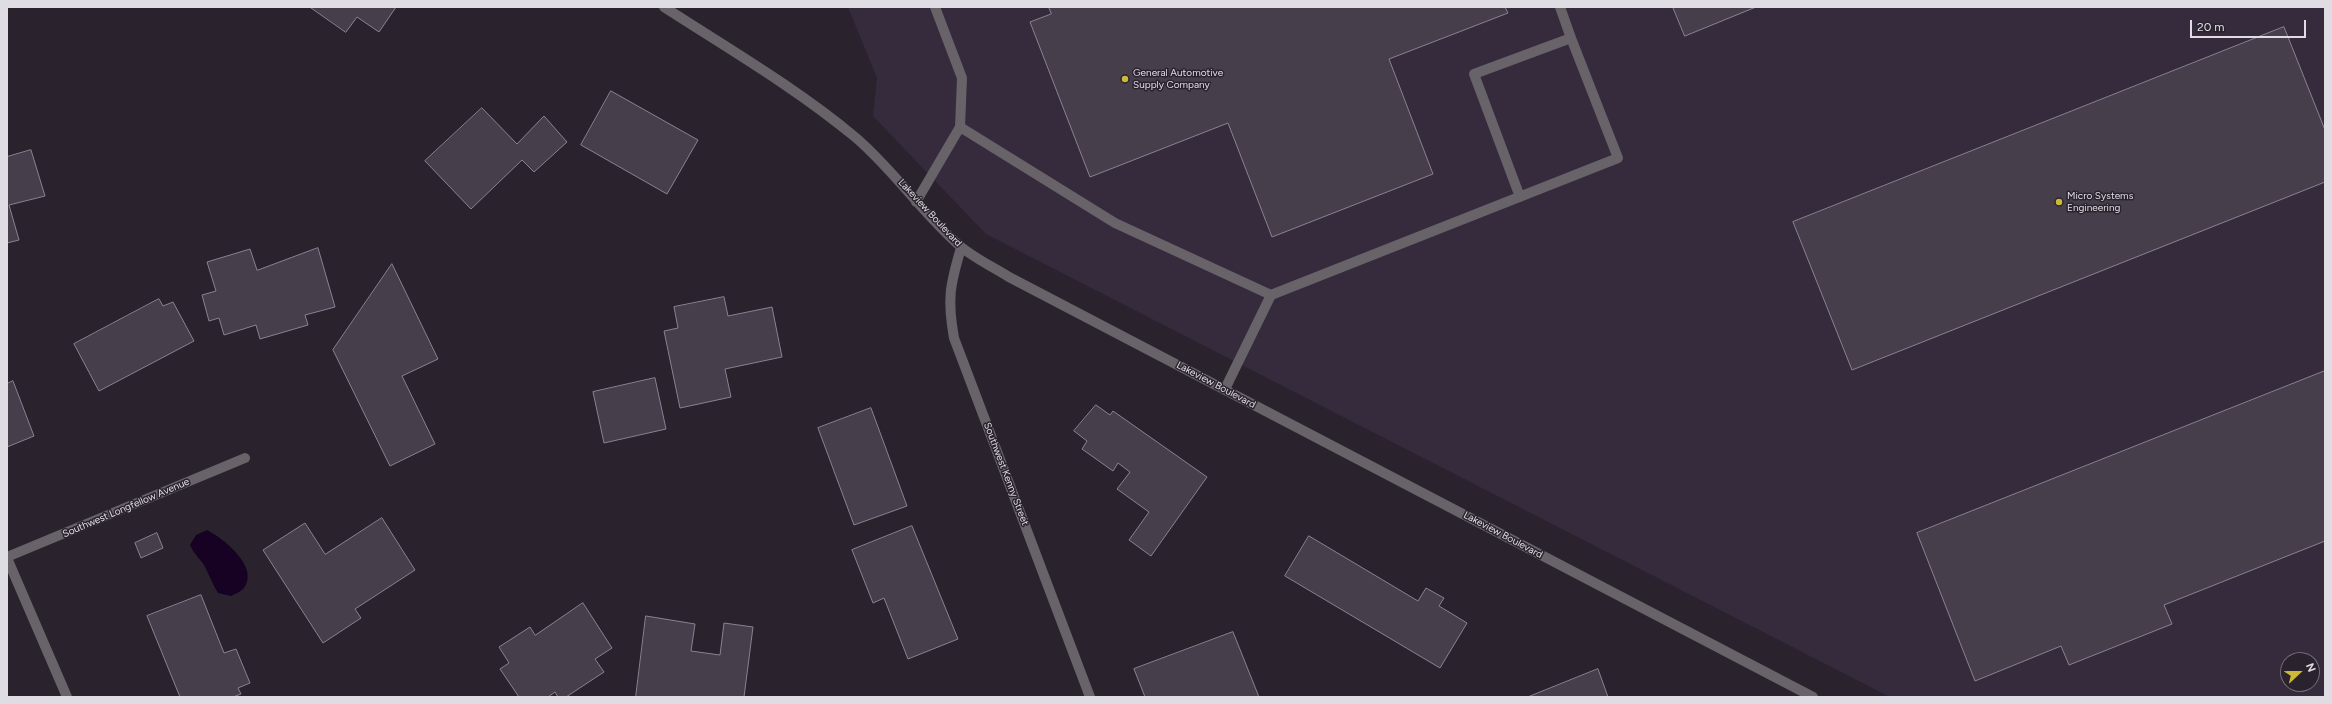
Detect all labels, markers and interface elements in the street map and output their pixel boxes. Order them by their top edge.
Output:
scale bar [2192,12,2308,38]
text: 20 m [2197,20,2225,34]
place label: General Automotive Supply Company [1133,67,1223,90]
marker: General Automotive Supply Company [1120,74,1130,84]
street label: Lakeview Boulevard [896,177,964,249]
place label: Micro Systems Engineering [2067,190,2133,214]
marker: Micro Systems Engineering [2054,197,2064,207]
street label: Lakeview Boulevard [1174,359,1258,411]
street label: Southwest Kenny Street [981,421,1031,527]
street label: Southwest Longfellow Avenue [61,476,191,540]
street label: Lakeview Boulevard [1461,509,1545,561]
north arrow [2280,652,2320,692]
text: N [2303,661,2318,674]

